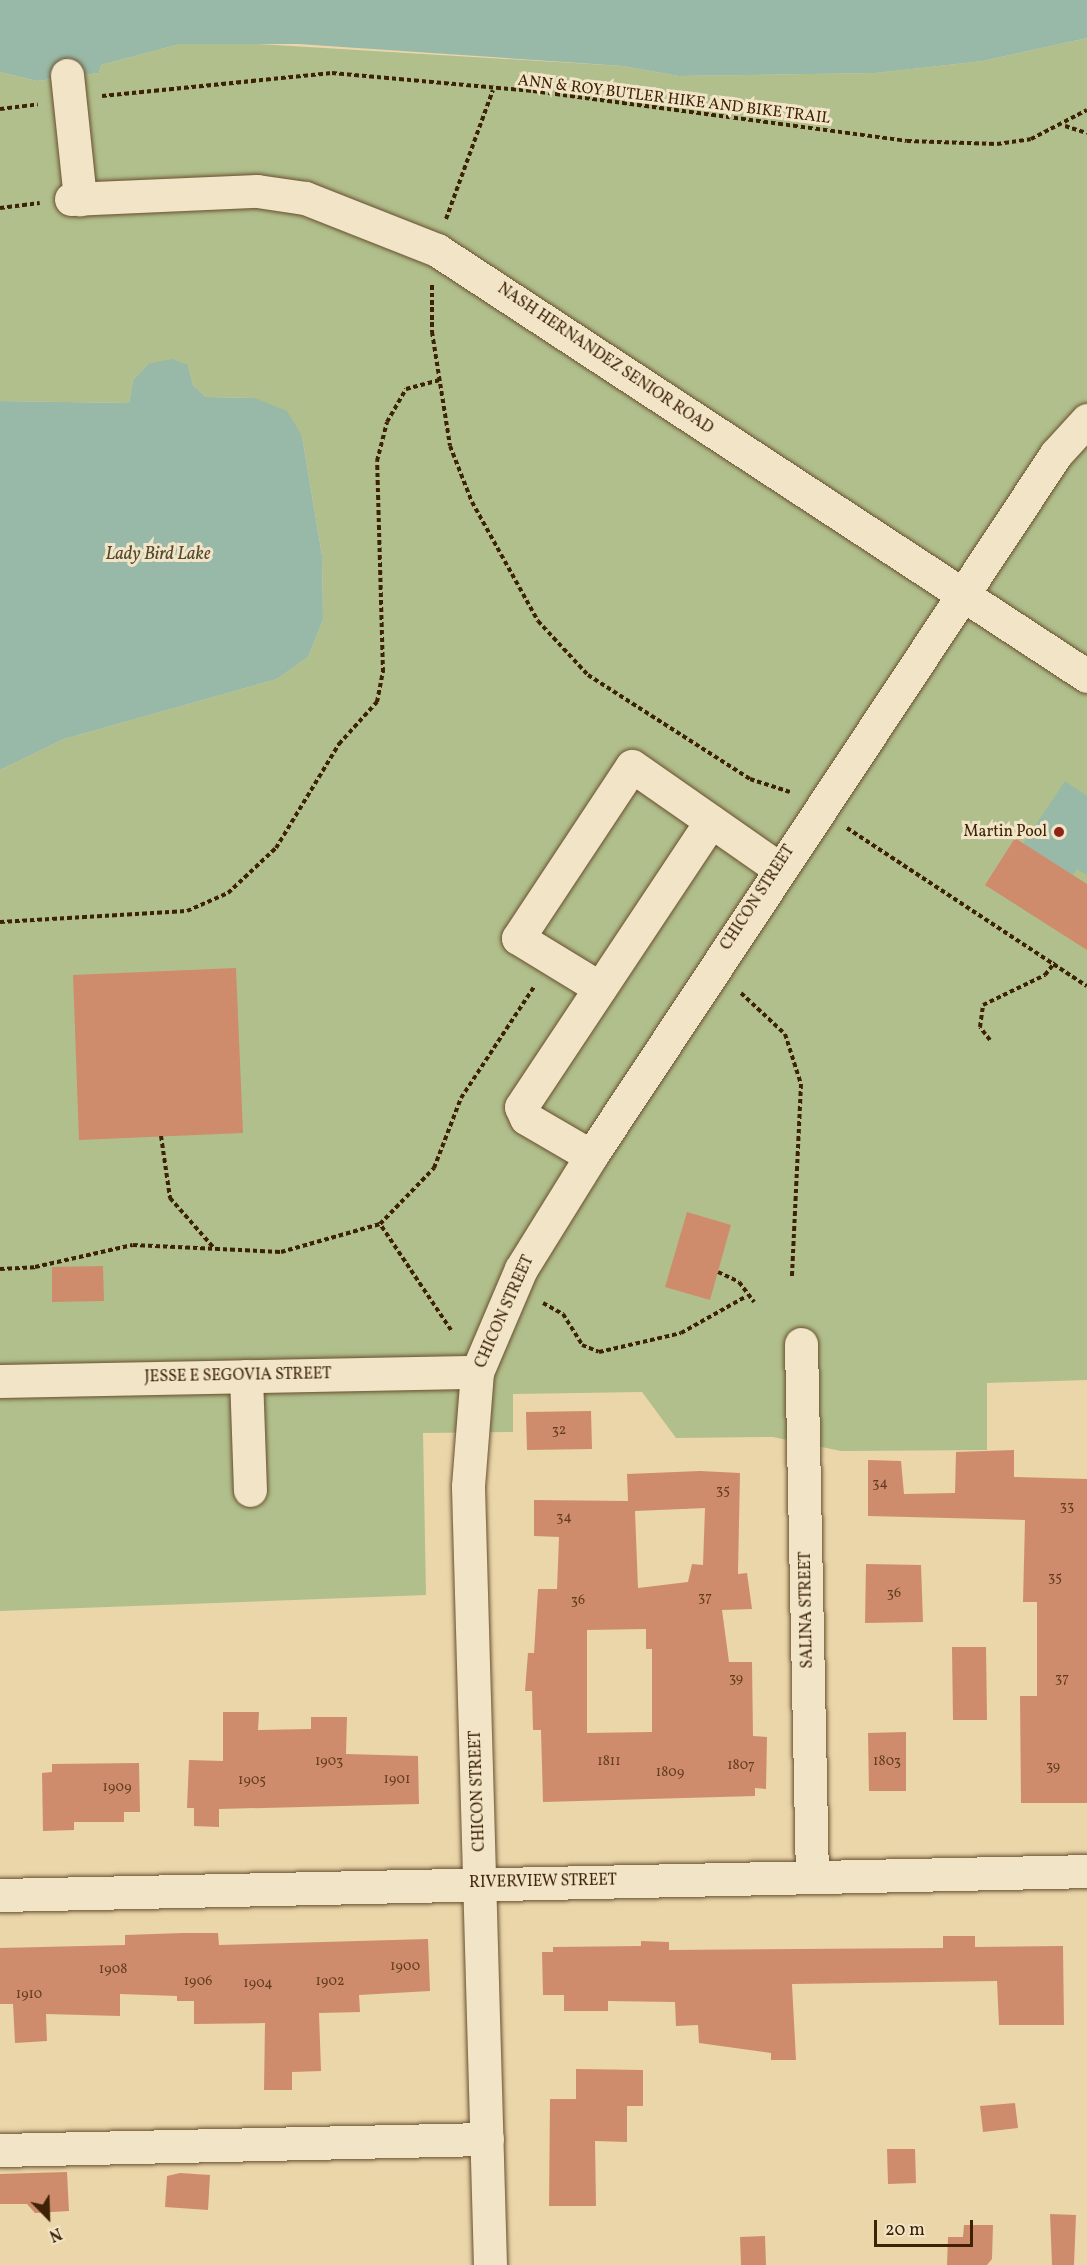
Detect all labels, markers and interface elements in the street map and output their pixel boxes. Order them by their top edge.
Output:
street label: ANN & ROY BUTLER HIKE AND BIKE TRAIL [516,71,832,129]
street label: NASH HERNANDEZ SENIOR ROAD [494,280,716,438]
water label: Lady Bird Lake [105,544,211,566]
place label: Martin Pool [964,822,1047,842]
marker: Martin Pool [1052,825,1066,839]
street label: CHICON STREET [717,842,799,954]
street label: CHICON STREET [472,1253,538,1371]
street label: JESSE E SEGOVIA STREET [144,1365,332,1387]
house number: 32 [552,1423,566,1439]
house number: 34 [872,1476,888,1492]
house number: 35 [716,1483,730,1499]
house number: 33 [1060,1499,1074,1515]
house number: 34 [556,1510,572,1526]
street label: SALINA STREET [796,1551,818,1669]
house number: 35 [1048,1570,1062,1586]
house number: 36 [887,1586,901,1602]
house number: 37 [698,1590,712,1606]
house number: 36 [571,1593,585,1609]
house number: 39 [729,1671,743,1687]
house number: 37 [1055,1671,1069,1687]
street label: CHICON STREET [466,1730,490,1852]
house number: 1903 [315,1754,343,1770]
house number: 1811 [597,1754,621,1770]
house number: 1803 [873,1754,901,1770]
house number: 1807 [727,1758,755,1774]
house number: 39 [1046,1759,1060,1775]
house number: 1809 [656,1765,684,1781]
house number: 1901 [384,1772,410,1788]
house number: 1905 [238,1773,266,1789]
house number: 1909 [103,1780,131,1796]
street label: RIVERVIEW STREET [469,1871,617,1893]
house number: 1900 [390,1959,420,1975]
house number: 1908 [99,1962,127,1978]
house number: 1906 [184,1974,212,1990]
house number: 1902 [316,1974,344,1990]
house number: 1904 [243,1976,273,1992]
house number: 1910 [16,1987,42,2003]
north arrow [18,2187,78,2247]
scale bar [877,2208,976,2246]
text: 20 m [885,2218,925,2243]
text: N [45,2221,65,2246]

